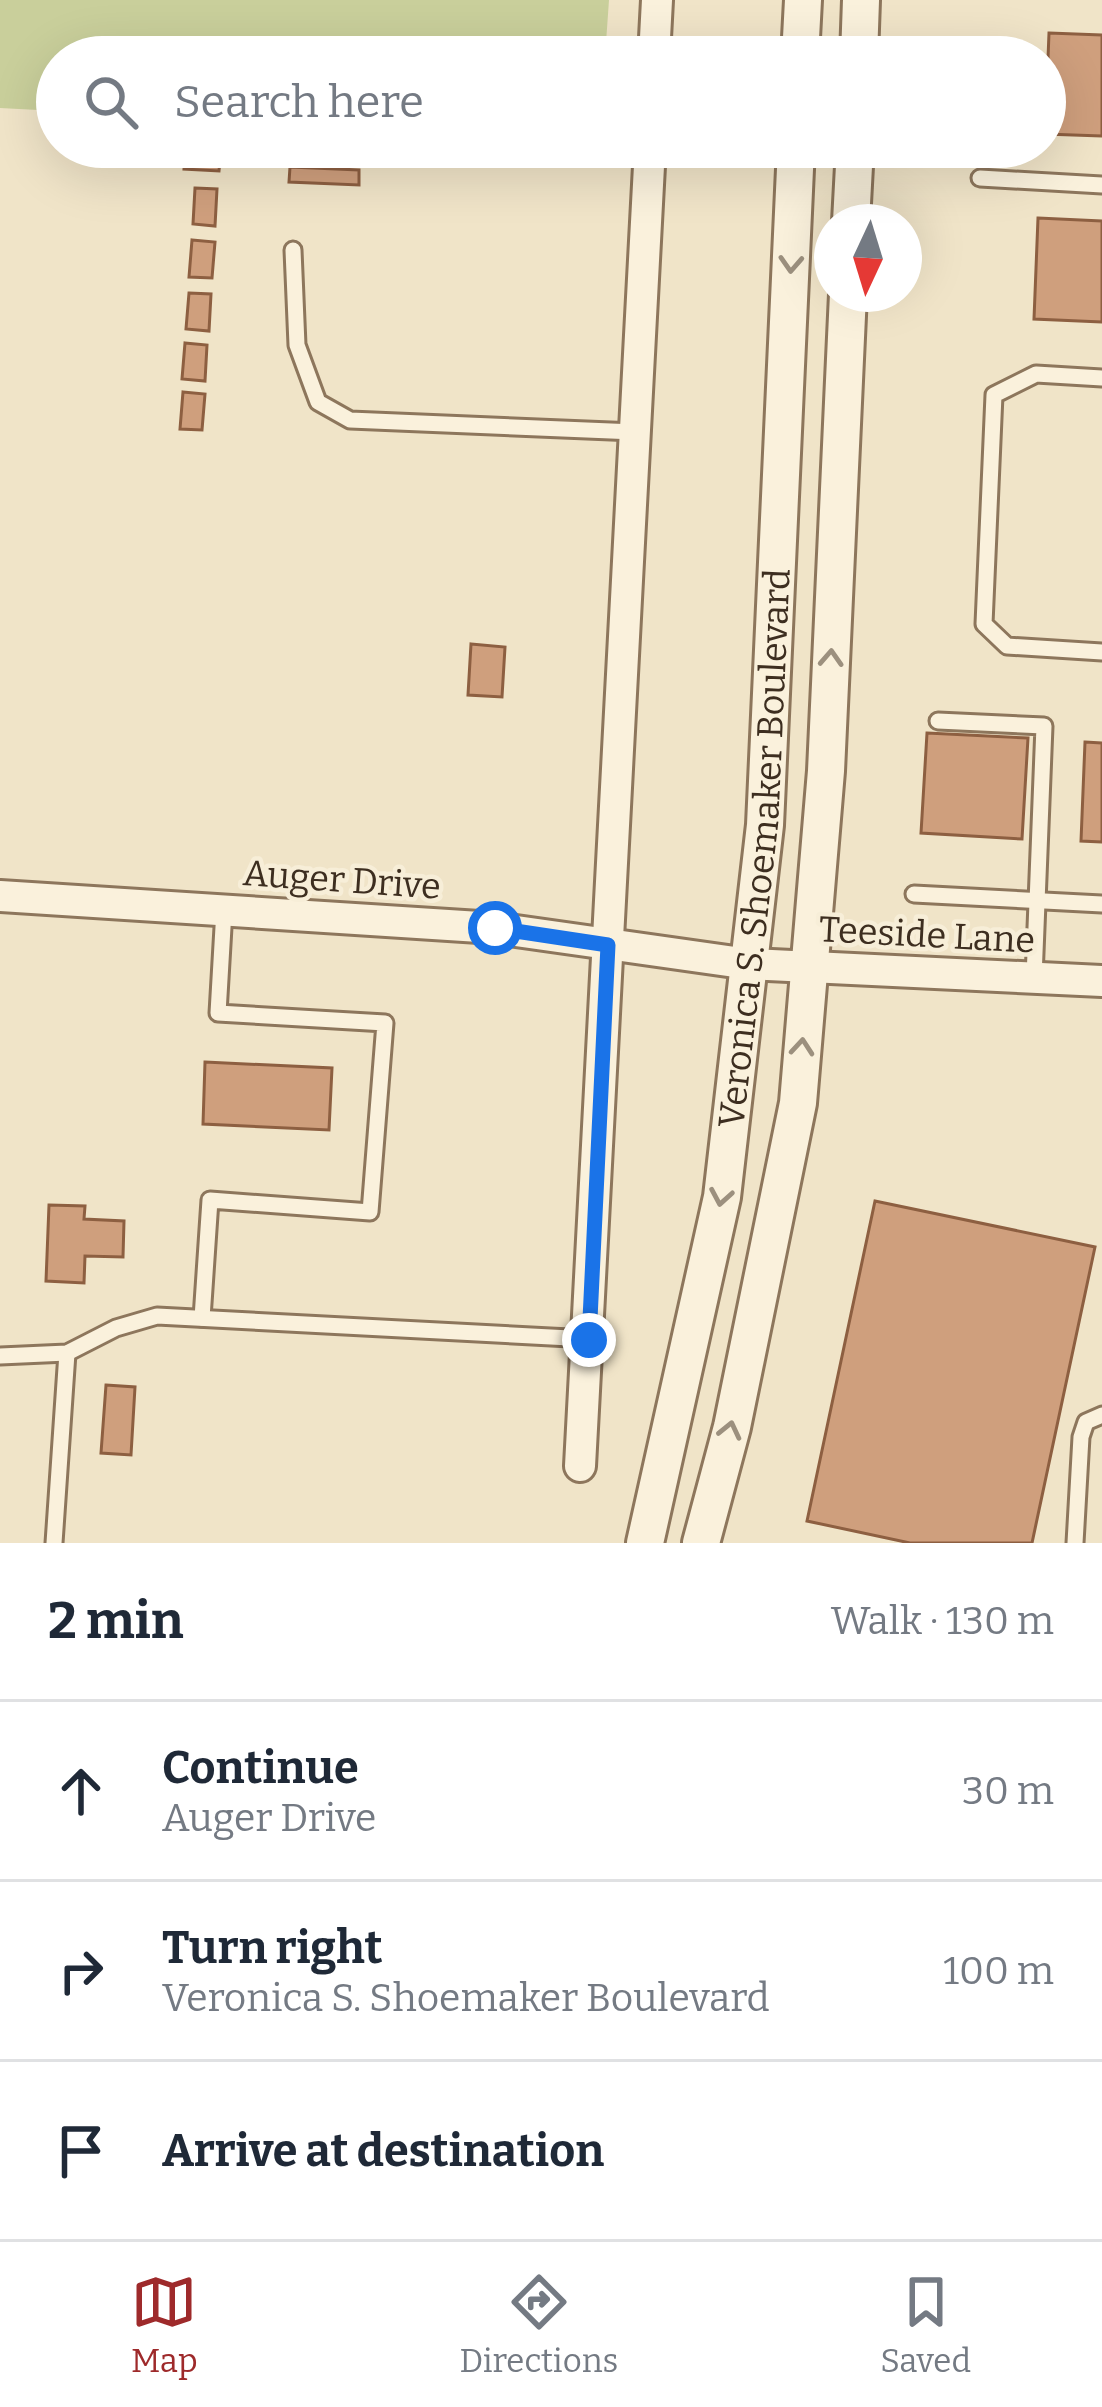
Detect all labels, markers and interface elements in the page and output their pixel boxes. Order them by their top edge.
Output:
search box [36,36,1066,168]
icon: search [78,69,144,135]
text: Search here [174,75,424,129]
north arrow [814,204,922,312]
one-way arrow [778,255,804,274]
street label: Veronica S. Shoemaker Boulevard [709,568,800,1130]
one-way arrow [818,648,844,667]
street label: Auger Drive [242,851,442,909]
route start [468,901,522,955]
street label: Teeside Lane [818,907,1036,963]
one-way arrow [789,1037,815,1056]
one-way arrow [709,1187,735,1206]
route end [562,1313,616,1367]
one-way arrow [716,1420,741,1440]
text: 2 min [48,1590,184,1652]
text: Walk · 130 m [831,1598,1054,1644]
text: Continue [162,1741,359,1795]
icon: ahead [48,1758,114,1824]
text: 30 m [962,1768,1054,1814]
text: Auger Drive [162,1795,376,1841]
text: Turn right [162,1921,382,1975]
icon: right [48,1938,114,2004]
text: 100 m [943,1948,1054,1994]
text: Veronica S. Shoemaker Boulevard [162,1975,770,2021]
icon: arrive [48,2118,114,2184]
text: Arrive at destination [162,2124,604,2178]
tab: Map [131,2269,198,2381]
tab: Directions [460,2269,618,2381]
tab: Saved [880,2269,971,2381]

